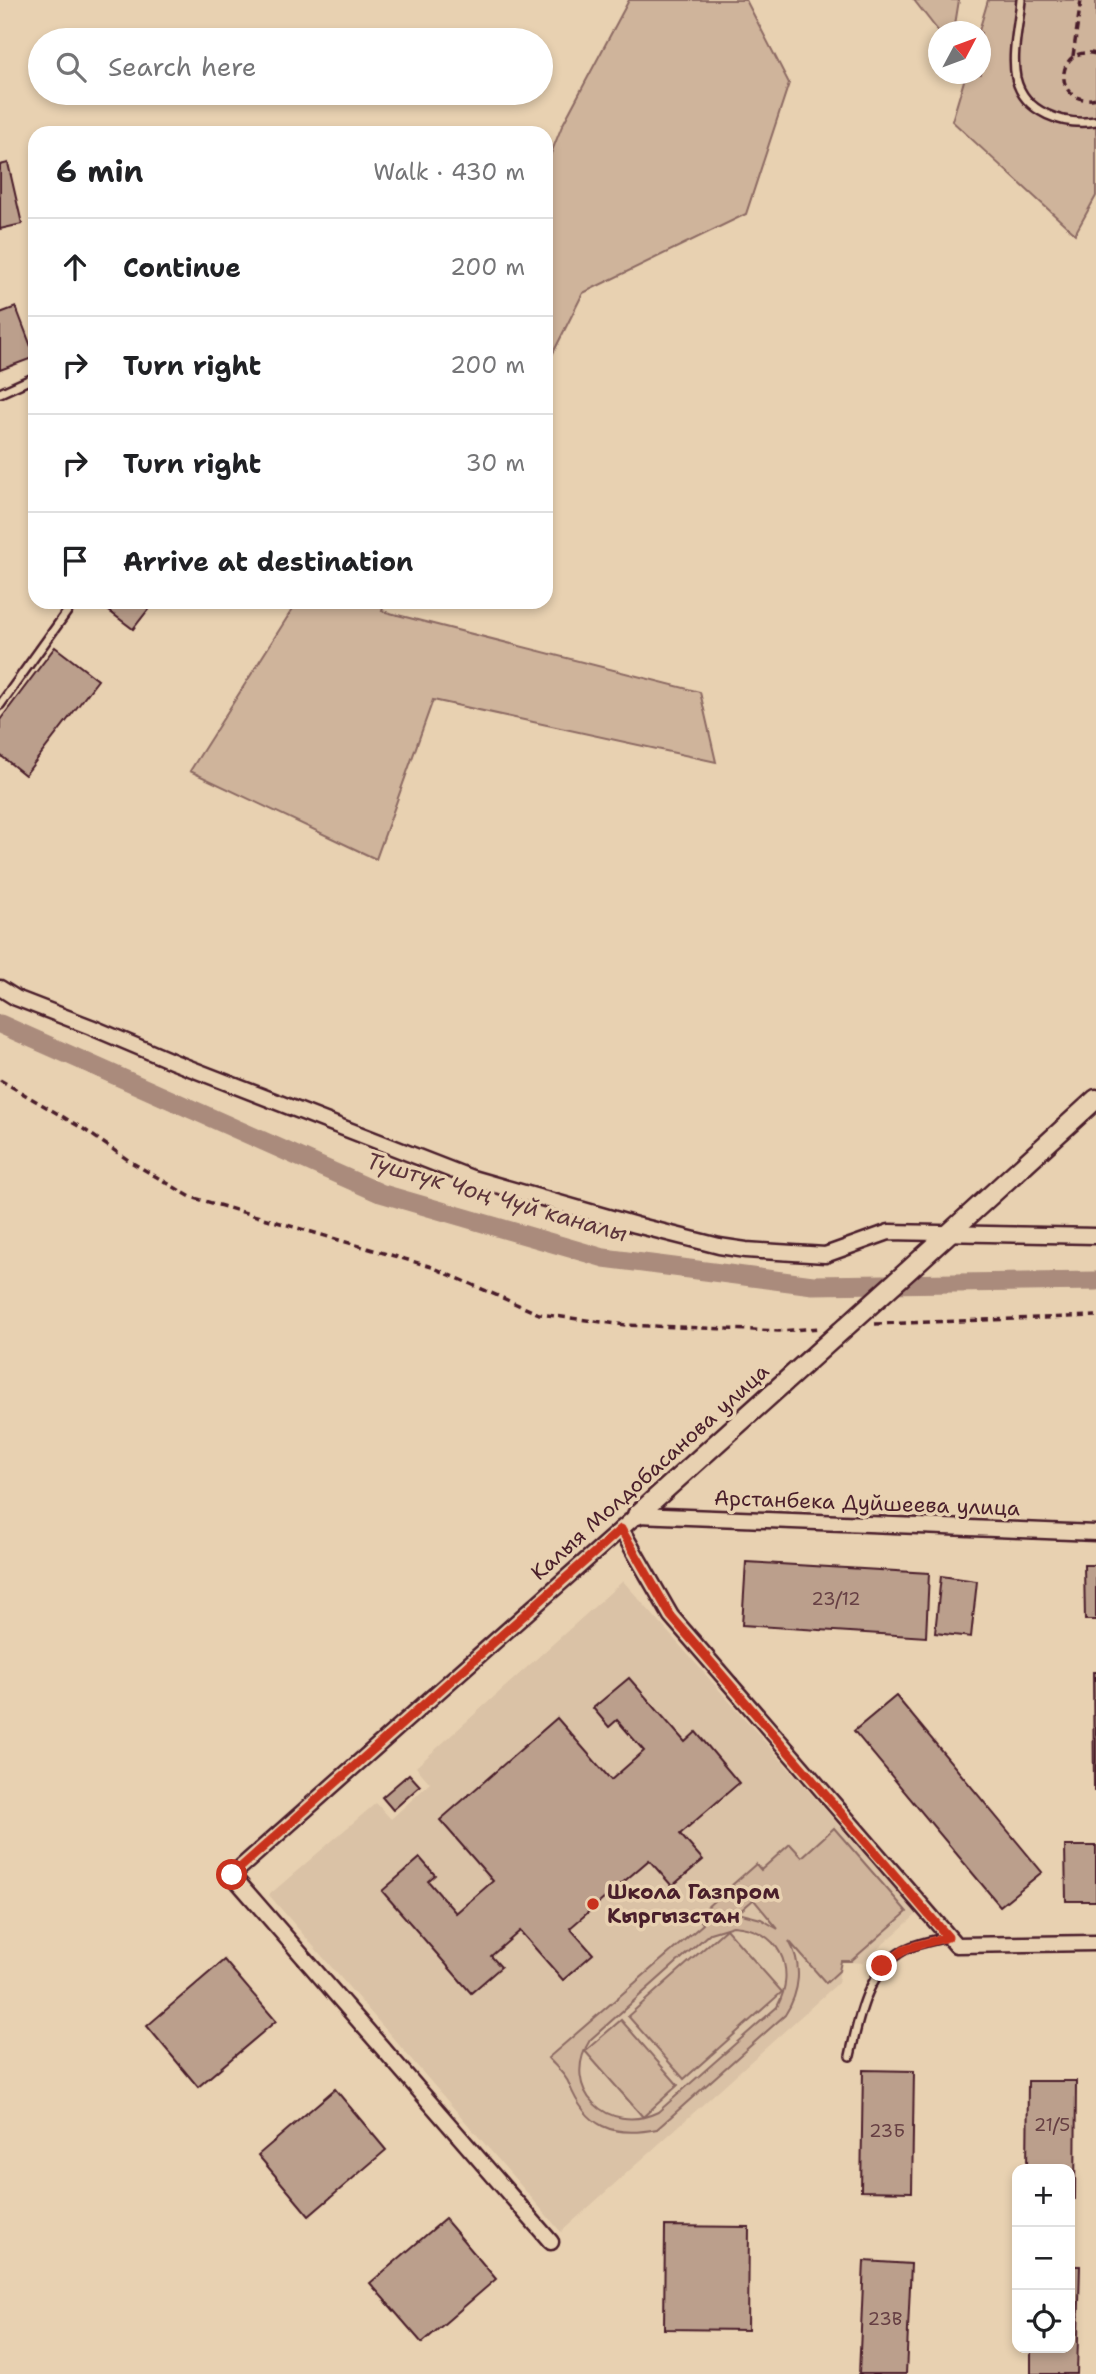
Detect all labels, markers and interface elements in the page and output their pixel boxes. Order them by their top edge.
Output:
north arrow [928,21,991,84]
search box [28,28,553,105]
icon: search [52,48,90,86]
text: Search here [108,49,257,84]
text: 6 min [56,151,143,192]
text: Walk · 430 m [373,157,525,187]
icon: ahead [56,248,94,286]
text: Continue [123,250,241,285]
text: 200 m [450,252,525,282]
icon: right [56,346,94,384]
text: Turn right [123,348,261,383]
text: 200 m [450,350,525,380]
icon: right [56,444,94,482]
text: Turn right [123,446,261,481]
text: 30 m [466,448,525,478]
icon: arrive [56,542,94,580]
text: Arrive at destination [123,544,413,579]
water label: Түштүк Чоң Чүй каналы [363,1145,631,1249]
street label: Калыя Молдобасанова улица [525,1357,775,1587]
street label: Арстанбека Дуйшеева улица [714,1484,1020,1522]
house number: 23/12 [811,1587,861,1611]
route start [216,1859,247,1890]
place label: Школа Газпром Кыргызстан [607,1878,780,1930]
marker: Школа Газпром Кыргызстан [585,1896,601,1912]
route end [866,1950,897,1981]
house number: 21/5 [1034,2113,1070,2137]
house number: 23Б [869,2119,905,2143]
map controls [1012,2164,1075,2353]
button: + [1012,2164,1075,2227]
button: − [1012,2227,1075,2290]
button: locate [1012,2290,1075,2353]
house number: 23В [868,2307,902,2331]

